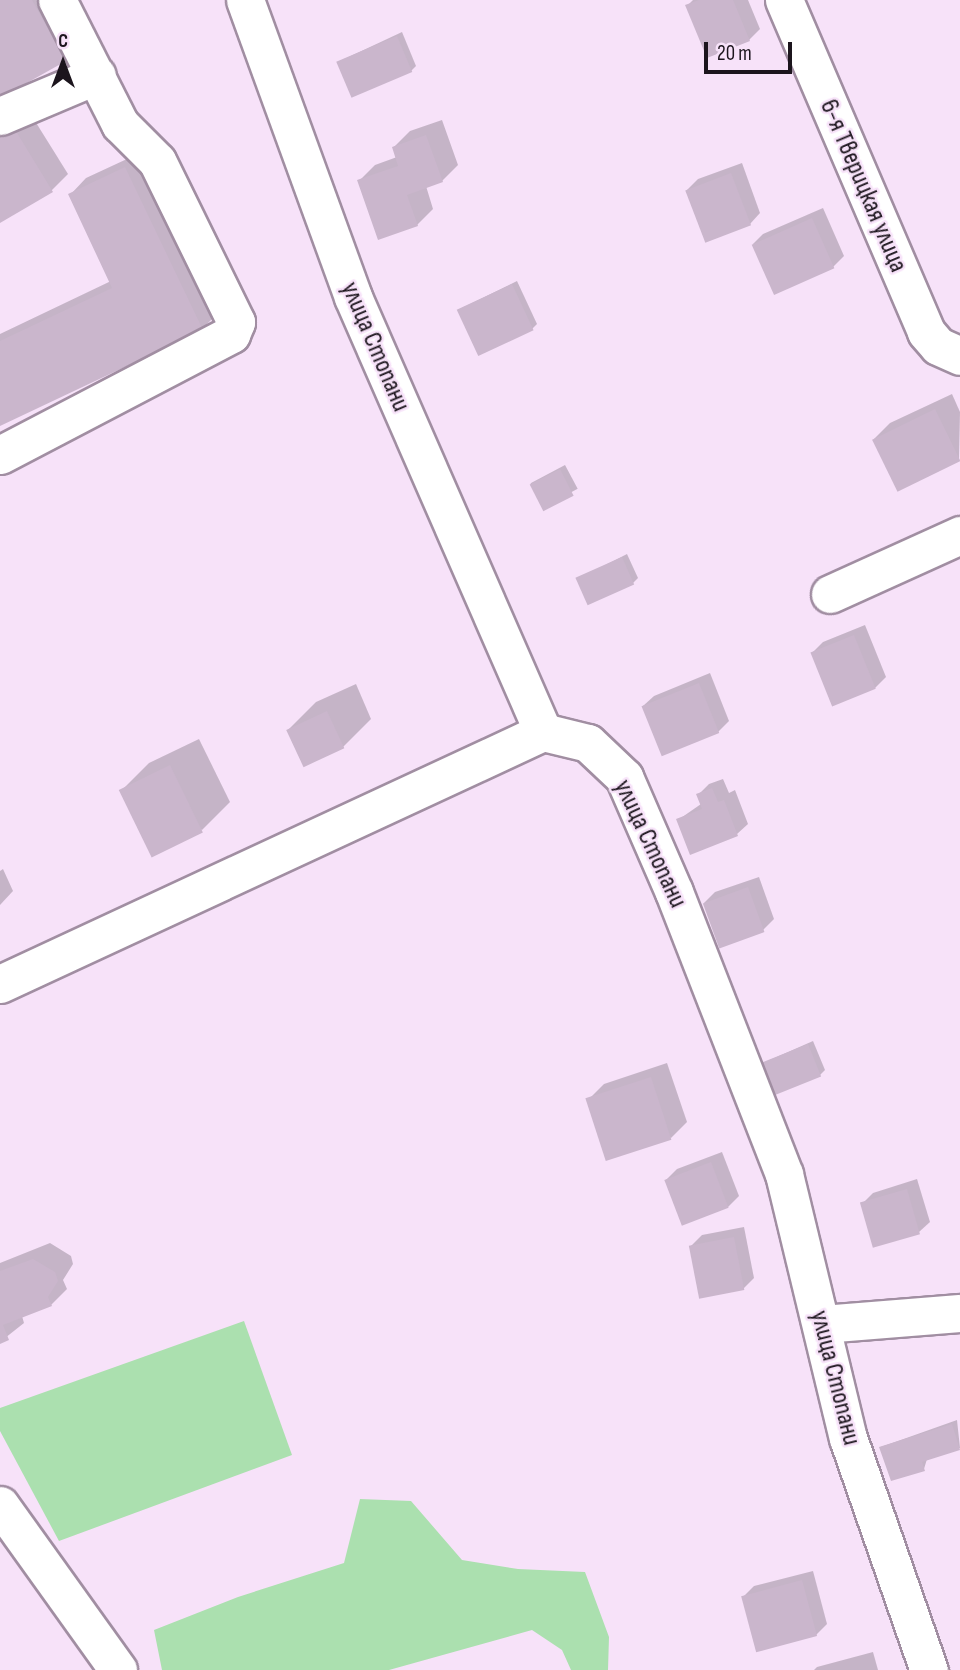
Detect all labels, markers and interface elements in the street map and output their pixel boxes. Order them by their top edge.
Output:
north arrow [28,28,98,98]
scale bar [708,28,796,72]
text: С [58,30,68,53]
text: 20 m [717,41,752,66]
street label: 6-я Тверицкая улица [813,95,913,277]
street label: улица Стопани [334,278,416,416]
street label: улица Стопани [607,775,693,913]
street label: улица Стопани [803,1307,867,1449]

